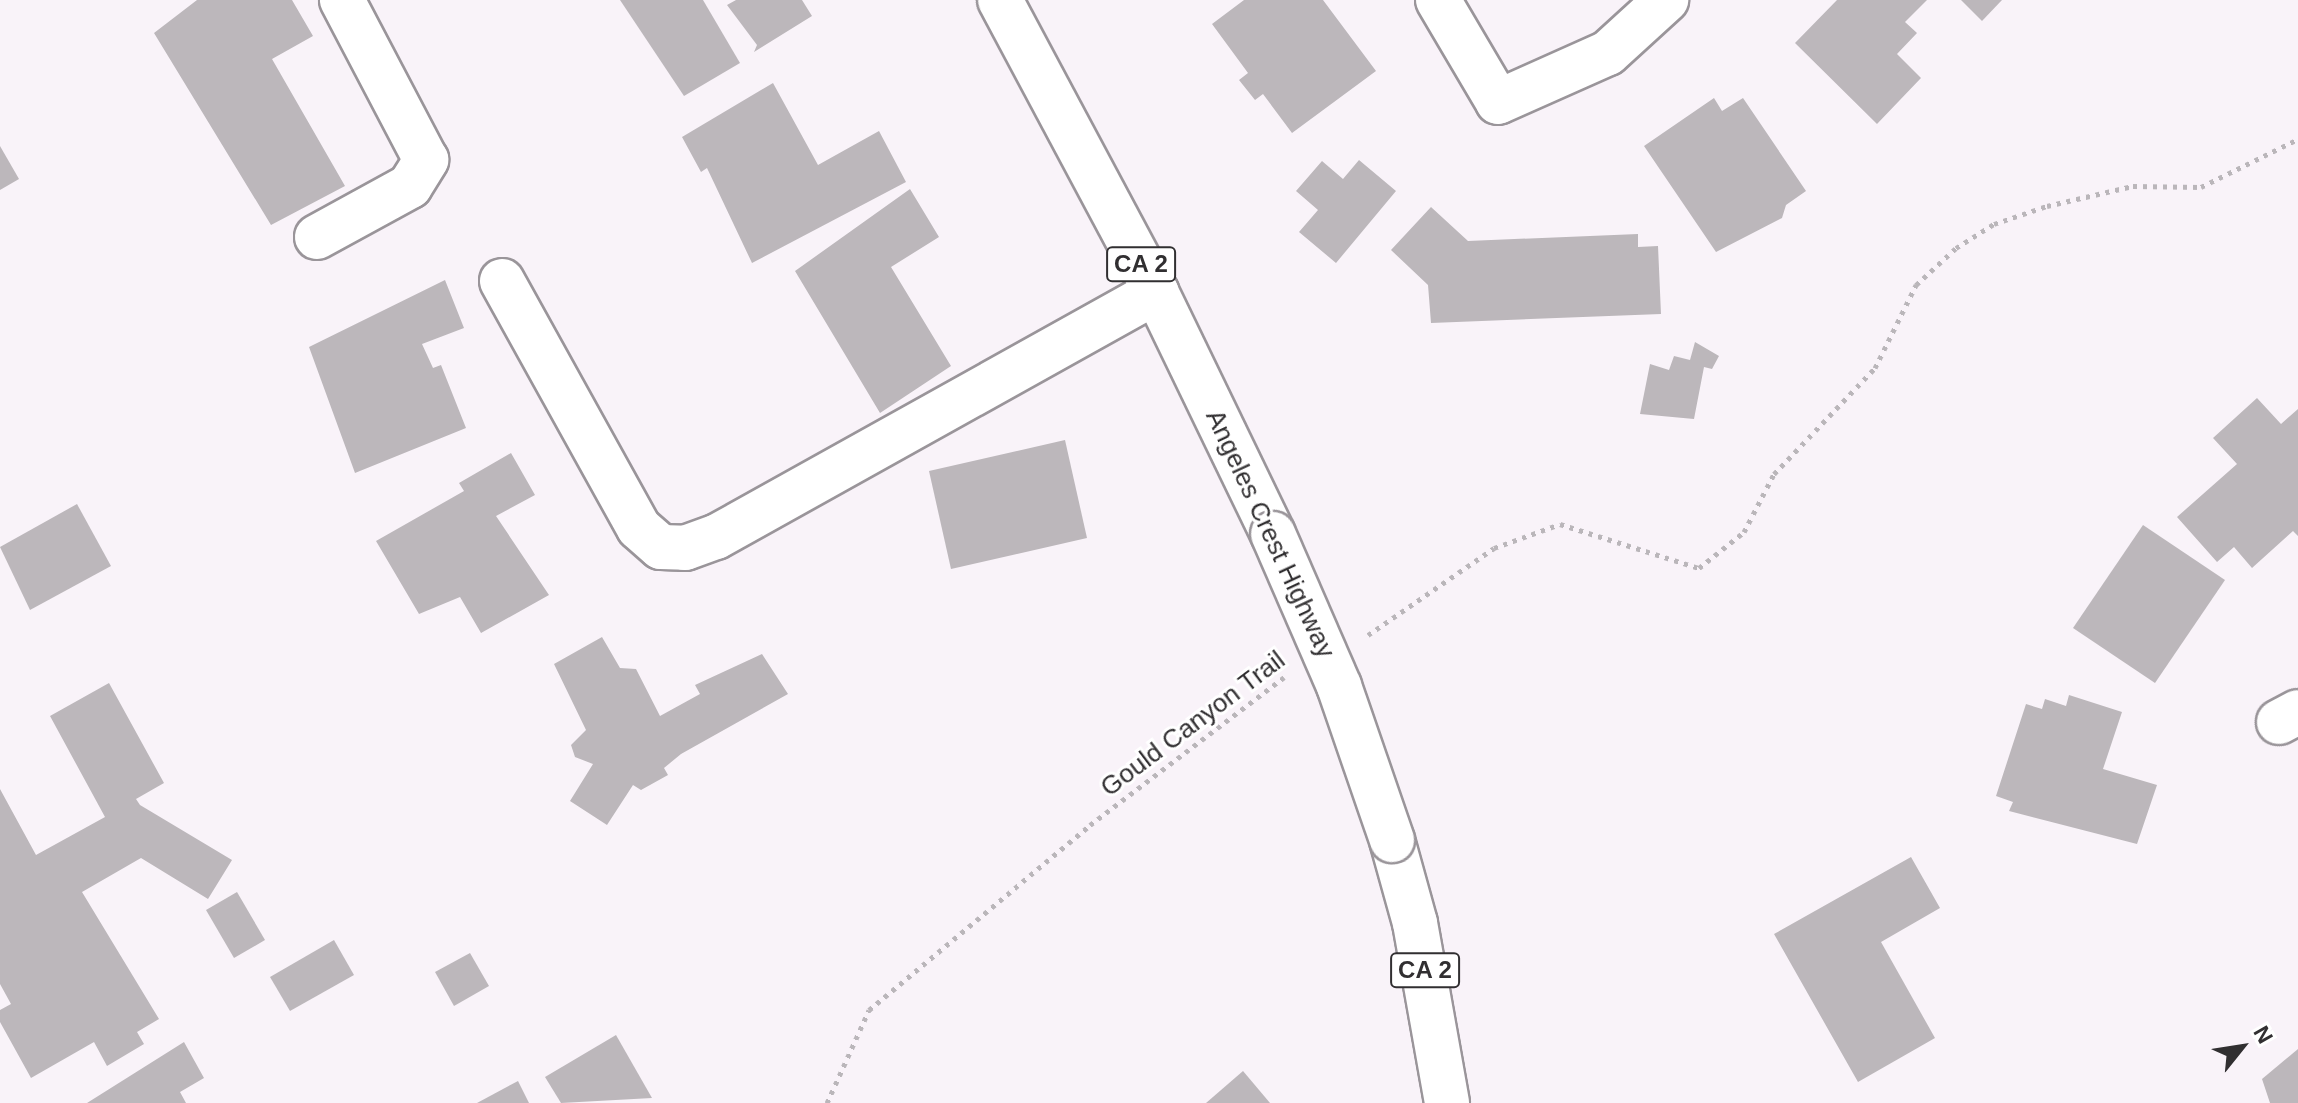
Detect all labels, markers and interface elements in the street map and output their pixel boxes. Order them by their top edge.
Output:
road number: CA 2 [1105,244,1177,284]
street label: Angeles Crest Highway [1199,405,1341,663]
street label: Gould Canyon Trail [1095,644,1291,804]
road number: CA 2 [1389,950,1461,990]
north arrow [2202,1007,2282,1087]
text: N [2248,1022,2278,1048]

